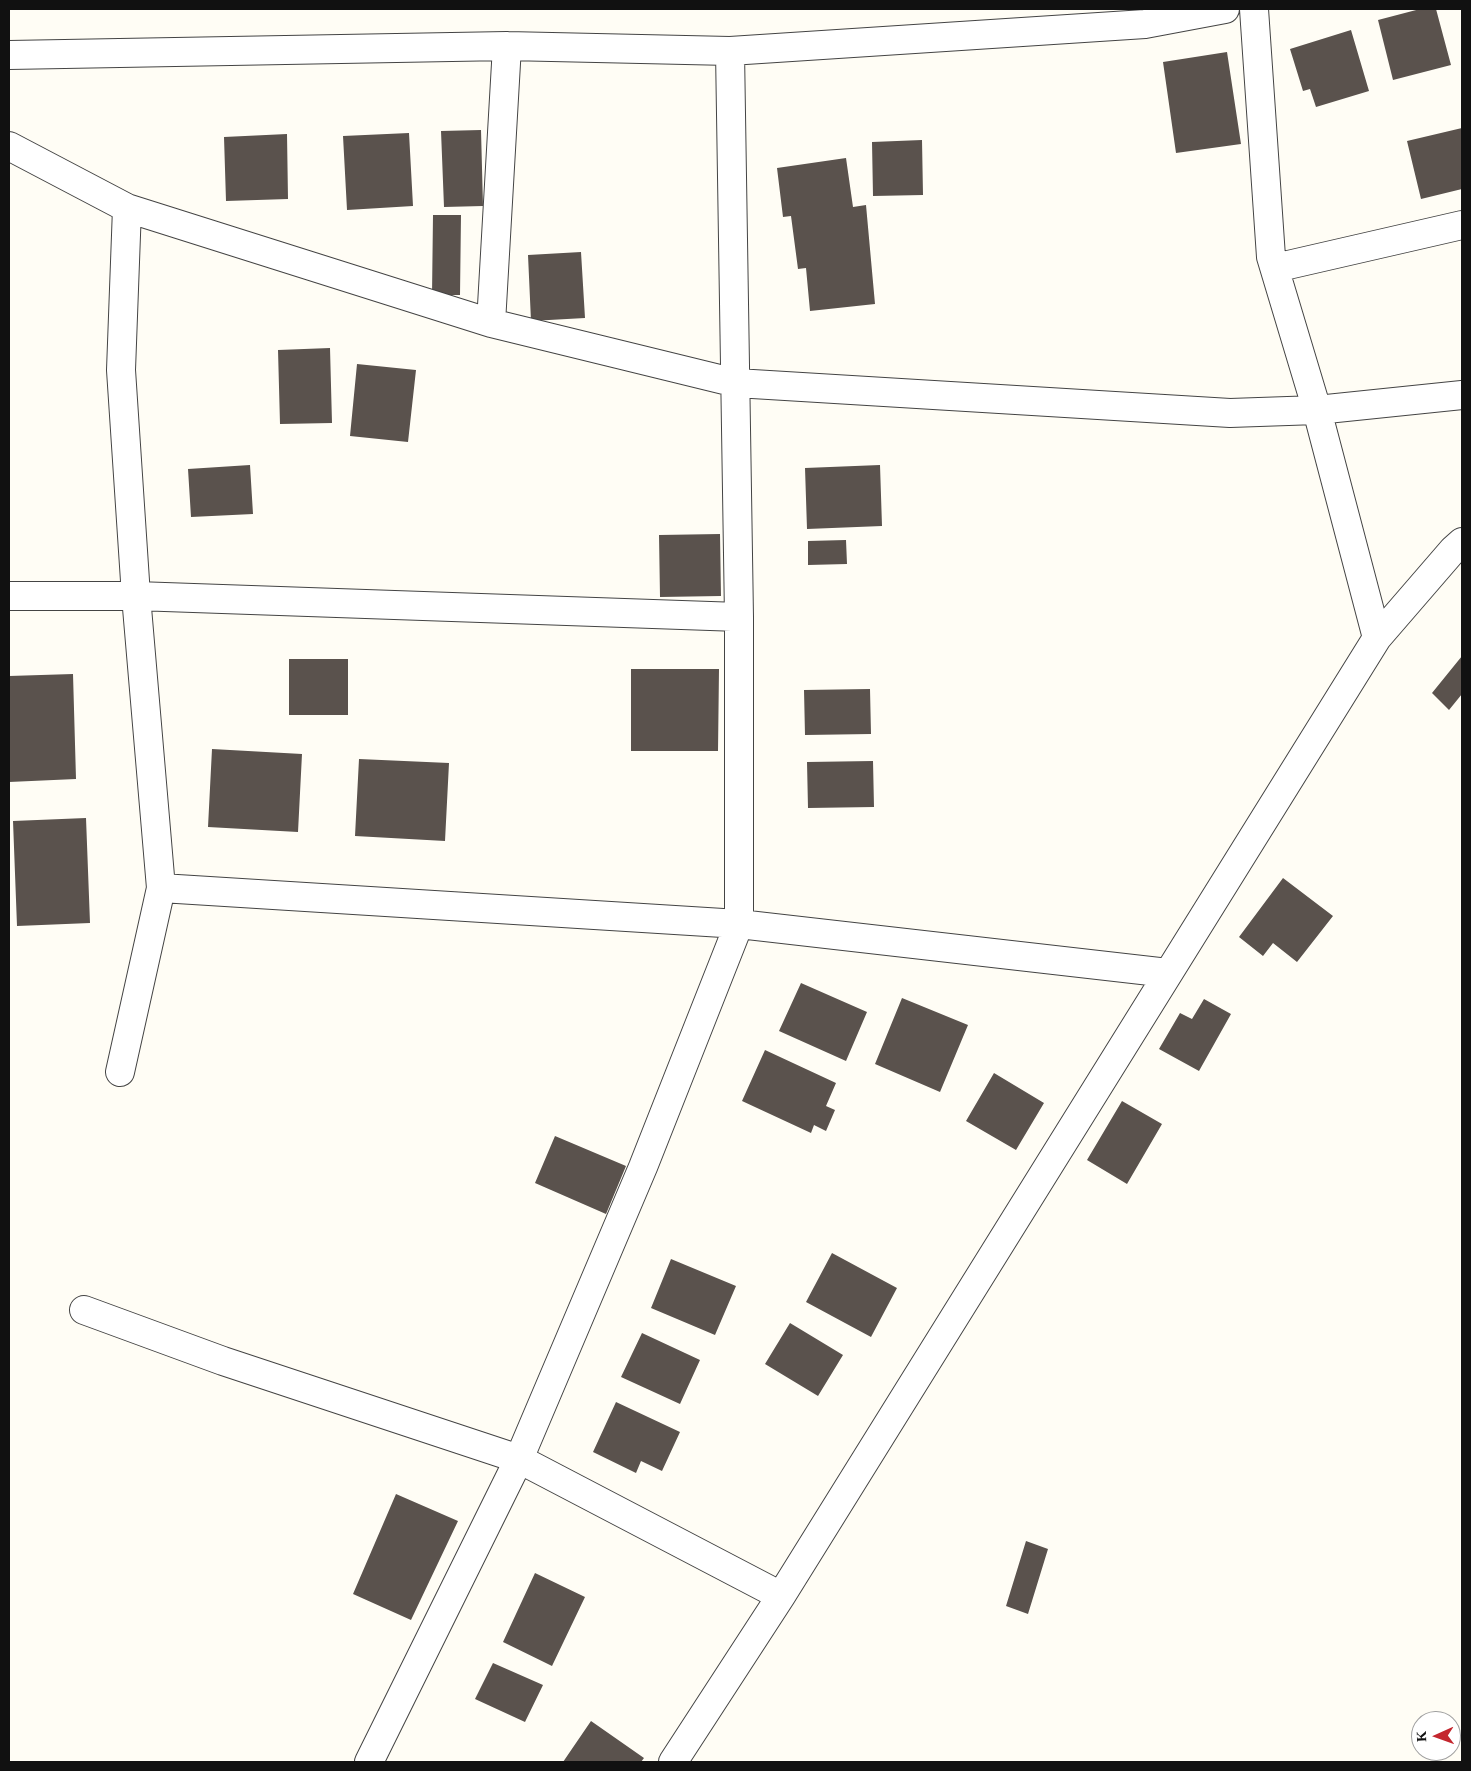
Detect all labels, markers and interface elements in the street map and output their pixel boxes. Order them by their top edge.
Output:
north arrow [1411,1711,1461,1761]
text: K [1414,1731,1429,1742]

